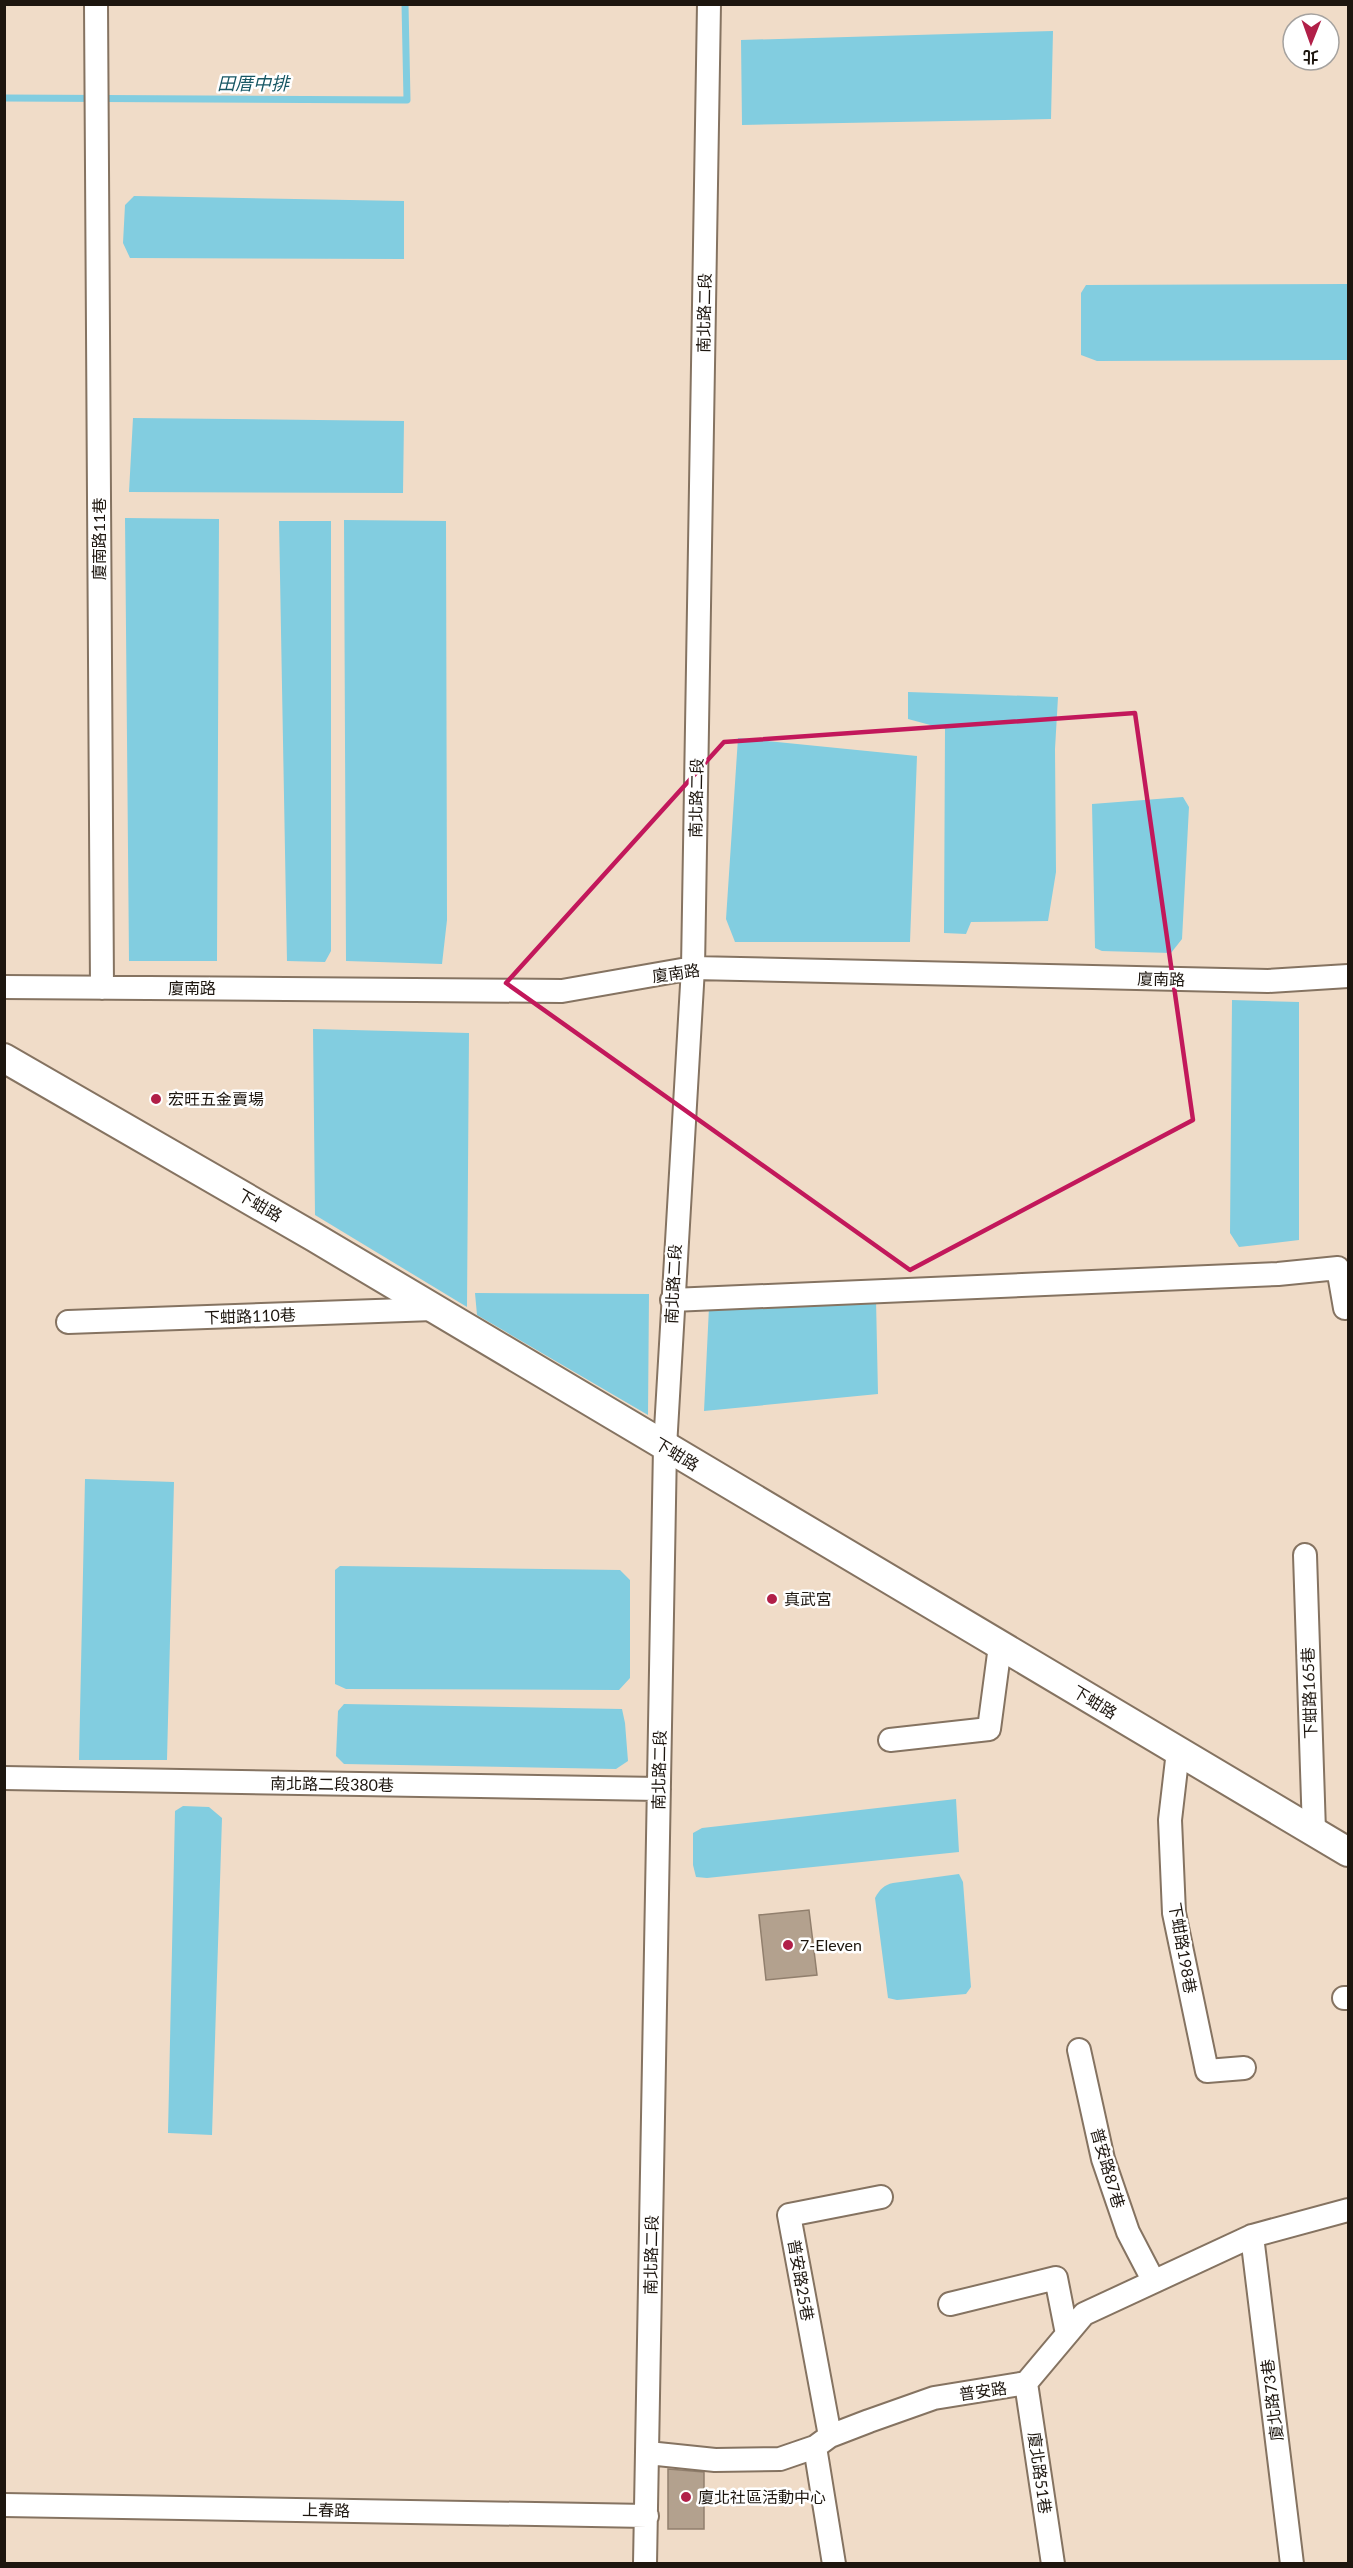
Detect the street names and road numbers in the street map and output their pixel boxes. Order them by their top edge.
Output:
street label: 南北路二段 [693,273,714,353]
street label: 廈南路11巷 [89,498,108,580]
street label: 南北路二段 [685,758,706,838]
street label: 廈南路 [651,960,701,985]
street label: 廈南路 [1137,969,1185,988]
street label: 廈南路 [168,978,216,997]
street label: 下蚶路 [235,1184,286,1225]
street label: 南北路二段 [661,1244,684,1324]
street label: 下蚶路110巷 [204,1304,296,1327]
street label: 下蚶路 [652,1433,703,1474]
street label: 下蚶路165巷 [1297,1647,1320,1739]
street label: 下蚶路 [1070,1681,1121,1722]
street label: 南北路二段 [648,1730,669,1810]
street label: 南北路二段380巷 [270,1773,394,1794]
street label: 下蚶路198巷 [1166,1901,1201,1995]
street label: 普安路87巷 [1088,2126,1129,2210]
street label: 南北路二段 [640,2215,661,2295]
street label: 普安路25巷 [785,2238,818,2322]
street label: 廈北路73巷 [1257,2358,1286,2442]
street label: 普安路 [958,2378,1008,2403]
street label: 廈北路51巷 [1025,2431,1056,2515]
street label: 上春路 [302,2500,350,2519]

